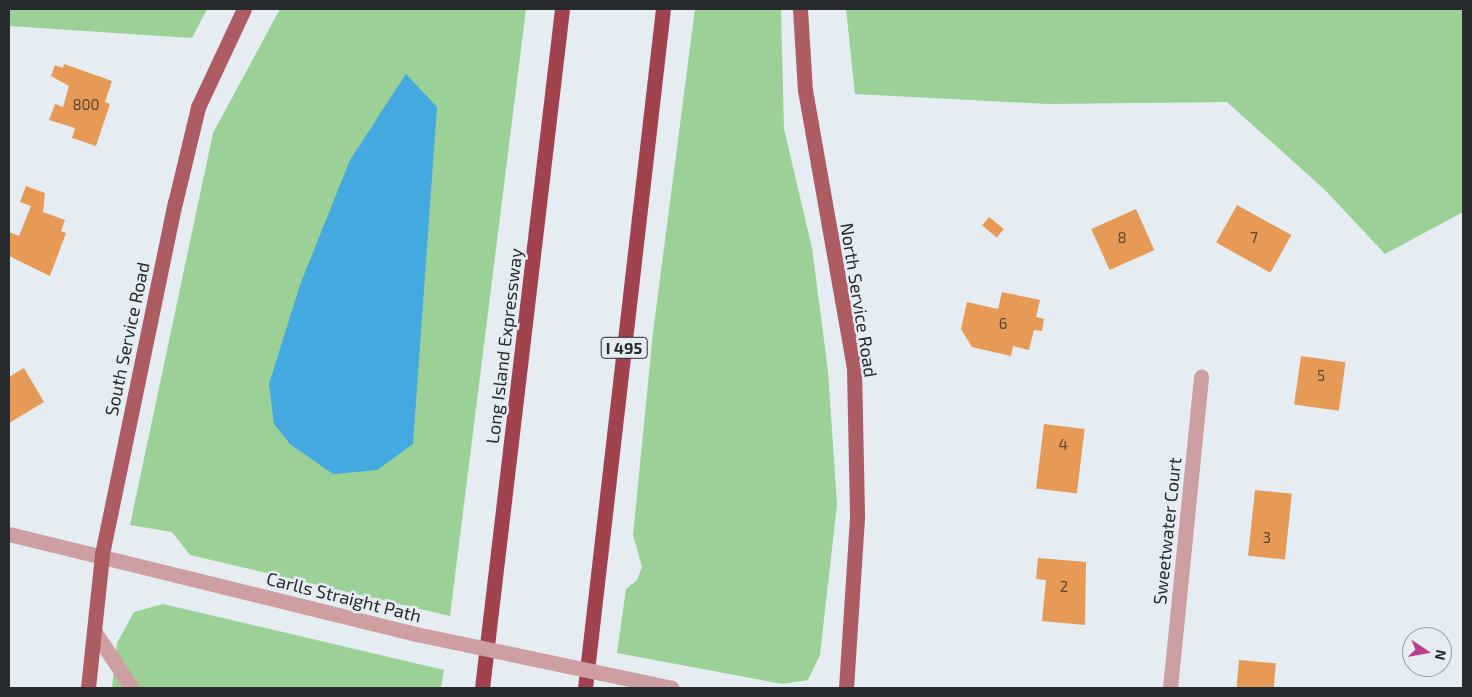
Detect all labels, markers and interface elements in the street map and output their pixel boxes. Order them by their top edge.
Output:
house number: 800 [72,96,100,114]
street label: North Service Road [836,221,882,379]
house number: 8 [1117,229,1127,247]
house number: 7 [1250,229,1258,247]
street label: Long Island Expressway [481,247,527,445]
street label: South Service Road [100,260,154,418]
house number: 6 [999,315,1007,333]
road number: I 495 [600,334,648,362]
house number: 5 [1317,367,1325,385]
house number: 4 [1058,436,1068,454]
street label: Sweetwater Court [1149,456,1185,606]
house number: 3 [1263,529,1271,547]
street label: Carlls Straight Path [264,567,424,627]
house number: 2 [1060,578,1068,596]
north arrow [1402,627,1452,677]
text: N [1432,648,1451,662]

